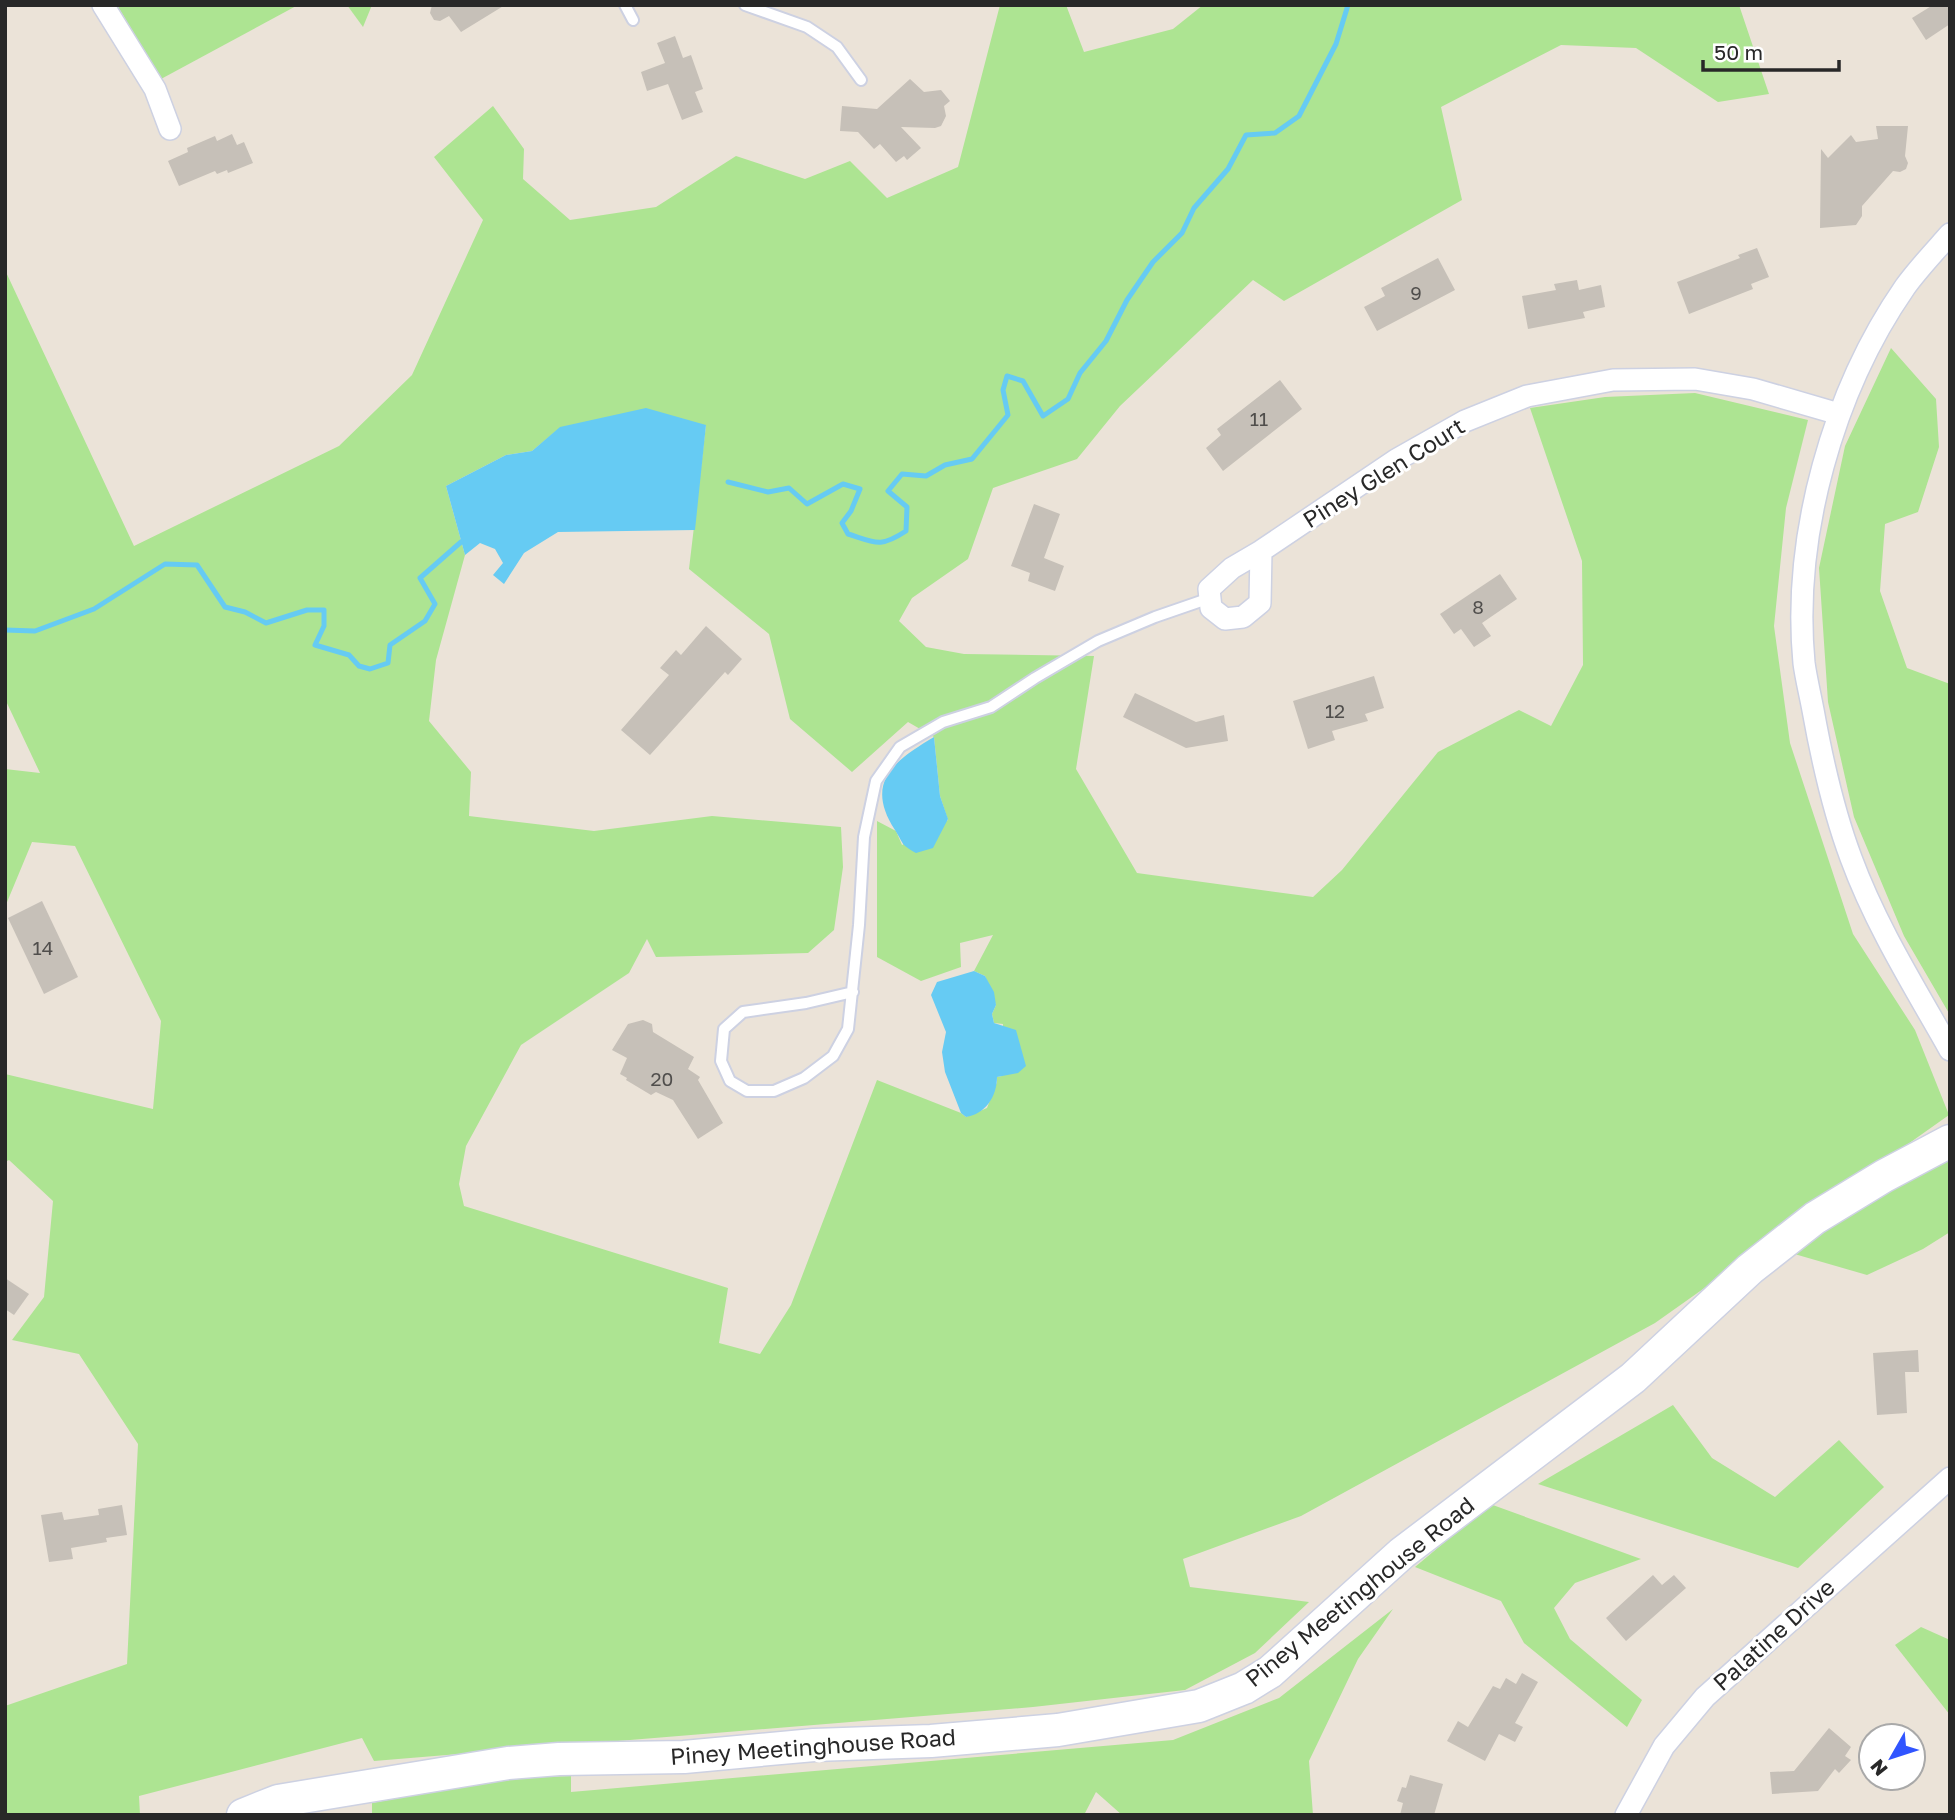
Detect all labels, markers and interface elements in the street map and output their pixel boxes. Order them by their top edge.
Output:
scale bar [1703,28,1840,72]
text: 50 m [1714,39,1763,65]
house number: 9 [1410,281,1422,304]
house number: 11 [1250,407,1268,430]
street label: Piney Glen Court [1297,411,1470,533]
house number: 8 [1472,595,1484,618]
house number: 12 [1325,699,1345,722]
house number: 14 [33,936,53,959]
house number: 20 [651,1067,673,1090]
street label: Piney Meetinghouse Road [1239,1490,1480,1692]
street label: Palatine Drive [1707,1572,1840,1696]
street label: Piney Meetinghouse Road [669,1722,957,1770]
north arrow [1857,1722,1927,1792]
text: N [1865,1755,1892,1781]

